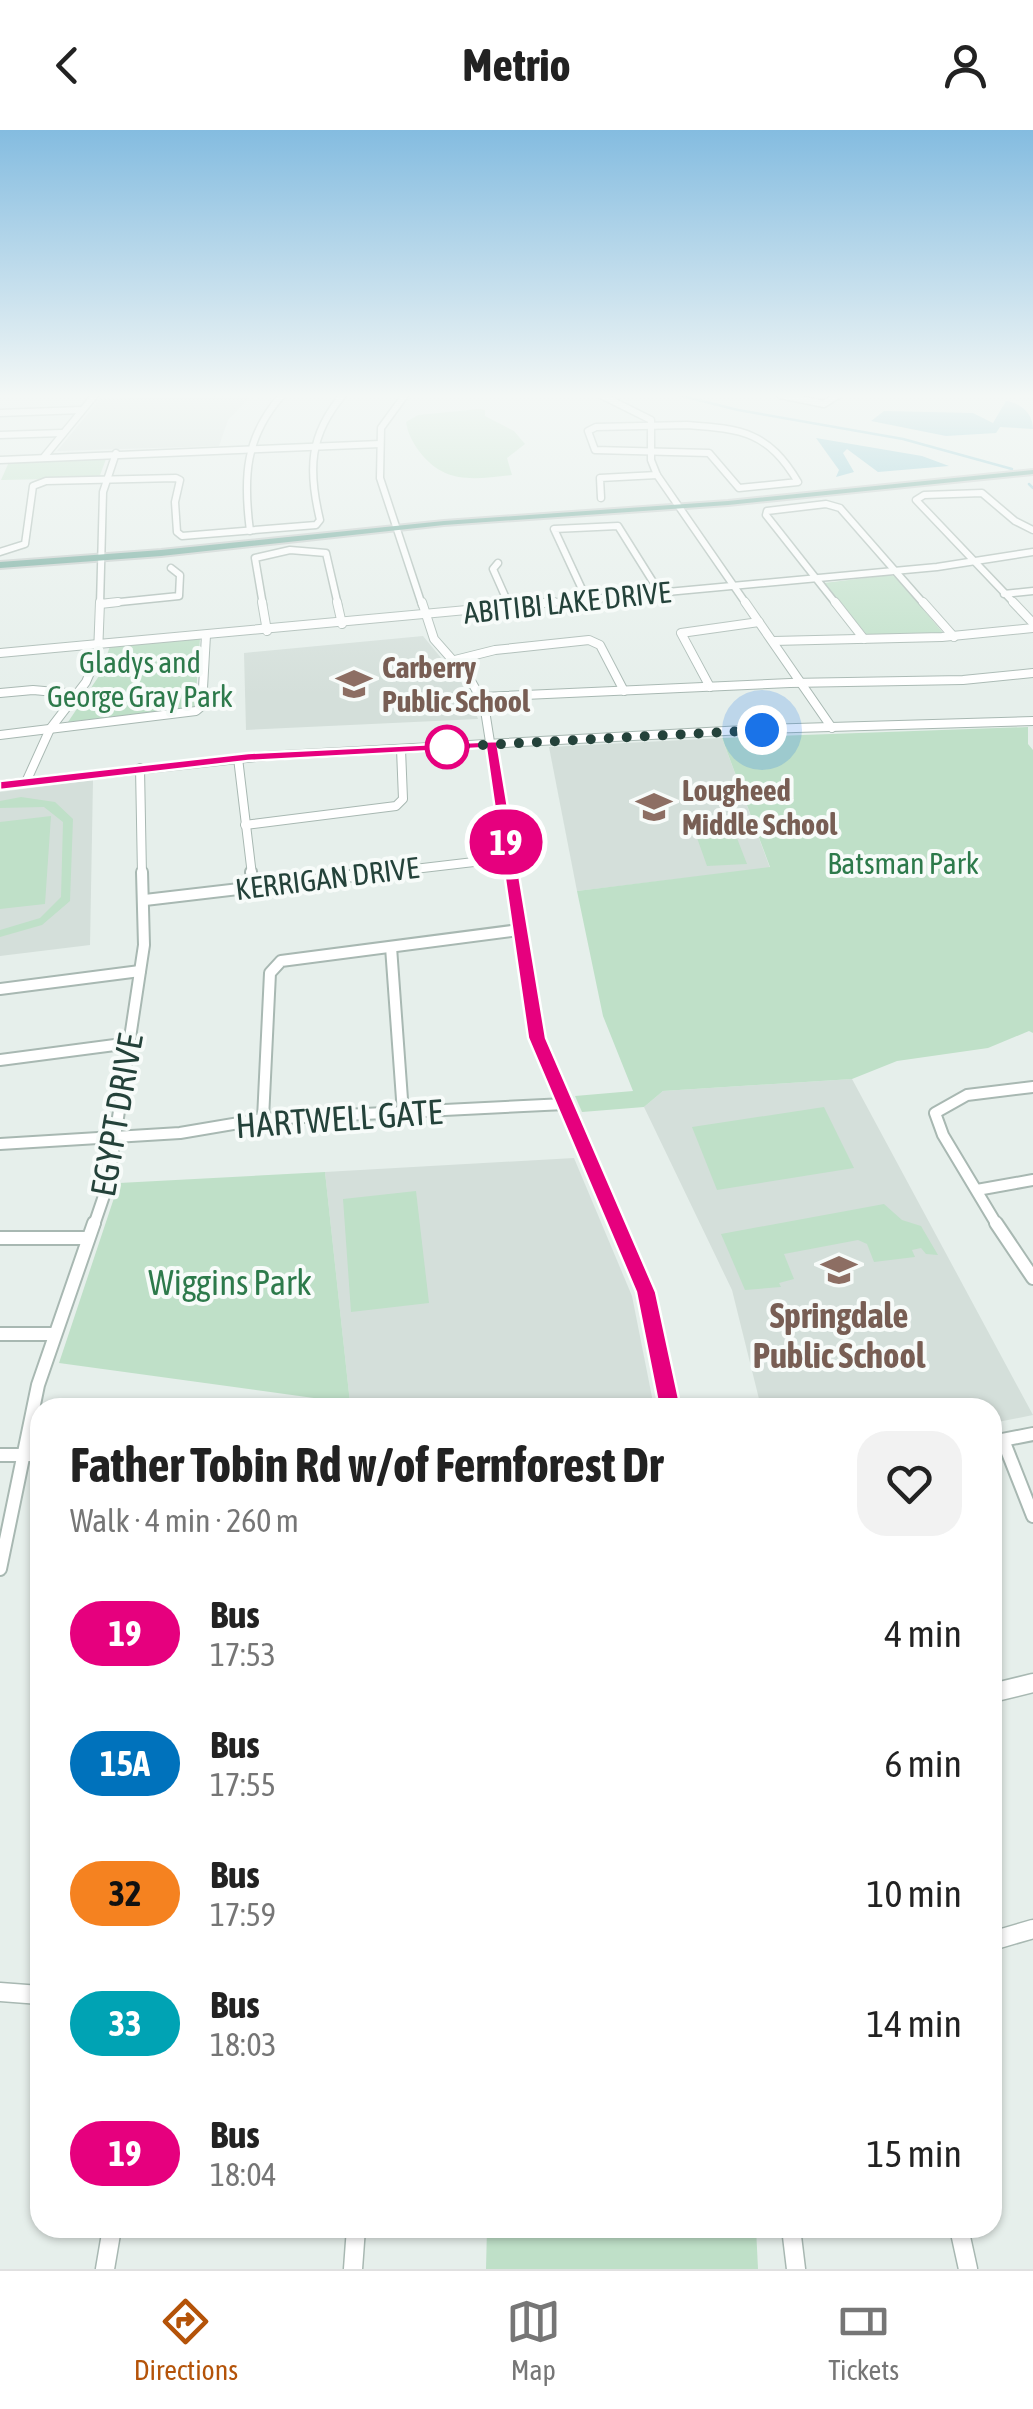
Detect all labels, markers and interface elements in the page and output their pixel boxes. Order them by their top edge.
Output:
icon: back [40,38,95,93]
icon: person [938,38,993,93]
text: Metrio [462,39,571,91]
street label: ABITIBI LAKE DRIVE [462,574,673,630]
park label: Gladys and George Gray Park [47,645,233,713]
place label: Carberry Public School [382,650,531,718]
school or university icon: Carberry Public School [335,665,373,703]
your location [737,705,787,755]
unlabelled marker [426,726,468,768]
place label: Lougheed Middle School [682,773,838,841]
school or university icon: Lougheed Middle School [635,788,673,826]
line badge: 19 [461,810,551,874]
text: 19 [490,822,522,862]
park label: Batsman Park [827,846,979,880]
street label: KERRIGAN DRIVE [233,850,421,906]
street label: EGYPT DRIVE [82,1030,150,1199]
street label: HARTWELL GATE [234,1091,444,1145]
school or university icon: Springdale Public School [820,1251,858,1289]
park label: Wiggins Park [148,1262,312,1302]
place label: Springdale Public School [753,1295,926,1375]
button: heart [857,1431,962,1536]
text: Father Tobin Rd w/of Fernforest Dr [70,1437,663,1492]
text: Walk · 4 min · 260 m [70,1502,299,1539]
text: Bus [210,1593,260,1636]
text: 4 min [884,1612,962,1655]
text: 19 [109,1613,141,1653]
text: 17:53 [210,1636,276,1673]
text: Bus [210,1723,260,1766]
text: 6 min [884,1742,962,1785]
text: 15A [100,1743,150,1783]
text: 17:55 [210,1766,276,1803]
text: Bus [210,1853,260,1896]
text: 10 min [867,1872,962,1915]
text: 32 [109,1873,141,1913]
text: 17:59 [210,1896,276,1933]
text: Bus [210,1983,260,2026]
text: 14 min [867,2002,962,2045]
text: 33 [109,2003,141,2043]
text: 18:03 [210,2026,277,2063]
text: Bus [210,2113,260,2156]
text: 15 min [867,2132,962,2175]
text: 19 [109,2133,141,2173]
text: 18:04 [210,2156,277,2193]
tab: Directions [134,2294,238,2386]
tab: Map [506,2294,561,2386]
tab: Tickets [828,2294,899,2386]

